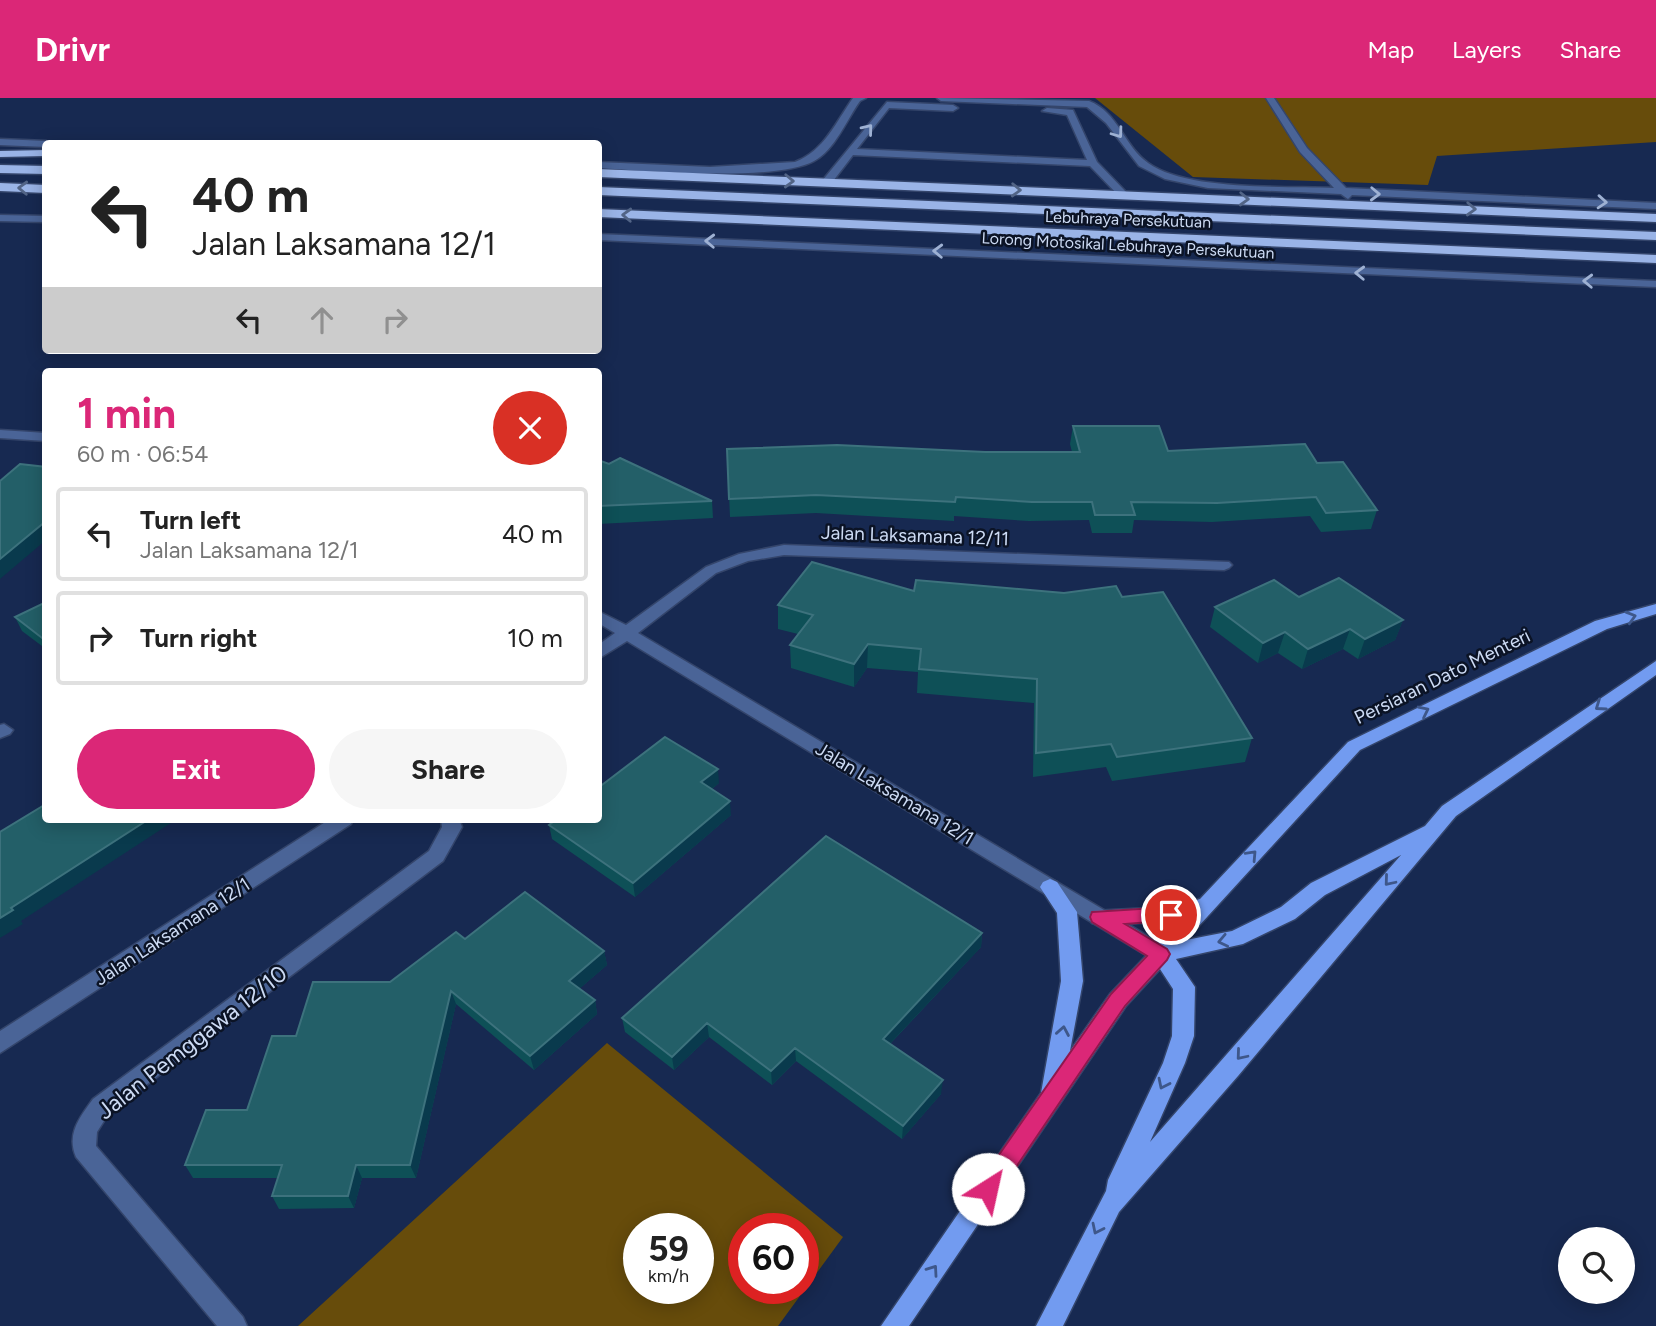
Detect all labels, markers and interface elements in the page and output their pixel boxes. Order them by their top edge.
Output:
text: Drivr [35,30,110,69]
text: Map [1367,35,1414,64]
text: Layers [1452,35,1521,64]
text: Share [1559,35,1621,64]
one-way arrow [860,124,872,137]
one-way arrow [1109,125,1122,138]
text: 40 m [192,165,309,224]
icon: left [77,168,168,259]
one-way arrow [784,174,795,189]
one-way arrow [17,181,28,196]
one-way arrow [1011,182,1022,197]
one-way arrow [1370,186,1381,201]
one-way arrow [1238,192,1249,207]
one-way arrow [1597,194,1608,209]
one-way arrow [1466,201,1477,216]
one-way arrow [622,207,633,222]
street label: Lebuhraya Persekutuan [1045,207,1211,232]
text: Jalan Laksamana 12/1 [192,225,496,263]
street label: Lorong Motosikal Lebuhraya Persekutuan [981,228,1275,263]
one-way arrow [704,234,715,249]
one-way arrow [932,243,943,258]
one-way arrow [1355,266,1366,281]
one-way arrow [1582,274,1593,289]
icon: left [230,301,268,339]
icon: ahead [303,301,341,339]
icon: right [376,301,414,339]
text: 1 min [77,388,176,439]
button: close [493,391,567,465]
text: 60 m · 06:54 [77,440,208,468]
text: Turn left [140,504,241,536]
icon: left [81,515,119,553]
text: 40 m [502,518,563,550]
street label: Jalan Laksamana 12/11 [820,521,1010,550]
text: Jalan Laksamana 12/1 [140,536,359,564]
one-way arrow [1625,610,1637,625]
icon: right [81,619,119,657]
text: Turn right [140,622,257,654]
text: 10 m [507,622,563,654]
street label: Persiaran Dato Menteri [1350,624,1534,729]
one-way arrow [1595,698,1608,710]
one-way arrow [1417,706,1429,720]
button: Exit [77,729,315,809]
button: Share [329,729,567,809]
street label: Jalan Laksamana 12/1 [811,737,978,850]
one-way arrow [1244,850,1257,863]
street label: Jalan Laksamana 12/1 [90,873,254,990]
one-way arrow [1385,873,1397,886]
pin [1141,885,1201,945]
icon: arrive [1152,896,1190,934]
one-way arrow [1217,933,1229,948]
street label: Jalan Pemggawa 12/10 [91,959,293,1125]
one-way arrow [1055,1025,1070,1037]
one-way arrow [1237,1047,1250,1059]
one-way arrow [1158,1077,1172,1089]
position arrow [951,1152,1025,1226]
speed limit sign: 60 [728,1213,819,1304]
one-way arrow [1092,1222,1106,1234]
map controls [1558,1227,1635,1304]
button: search [1558,1227,1635,1304]
text: 59 [648,1228,689,1270]
text: km/h [648,1265,689,1287]
one-way arrow [924,1265,937,1278]

